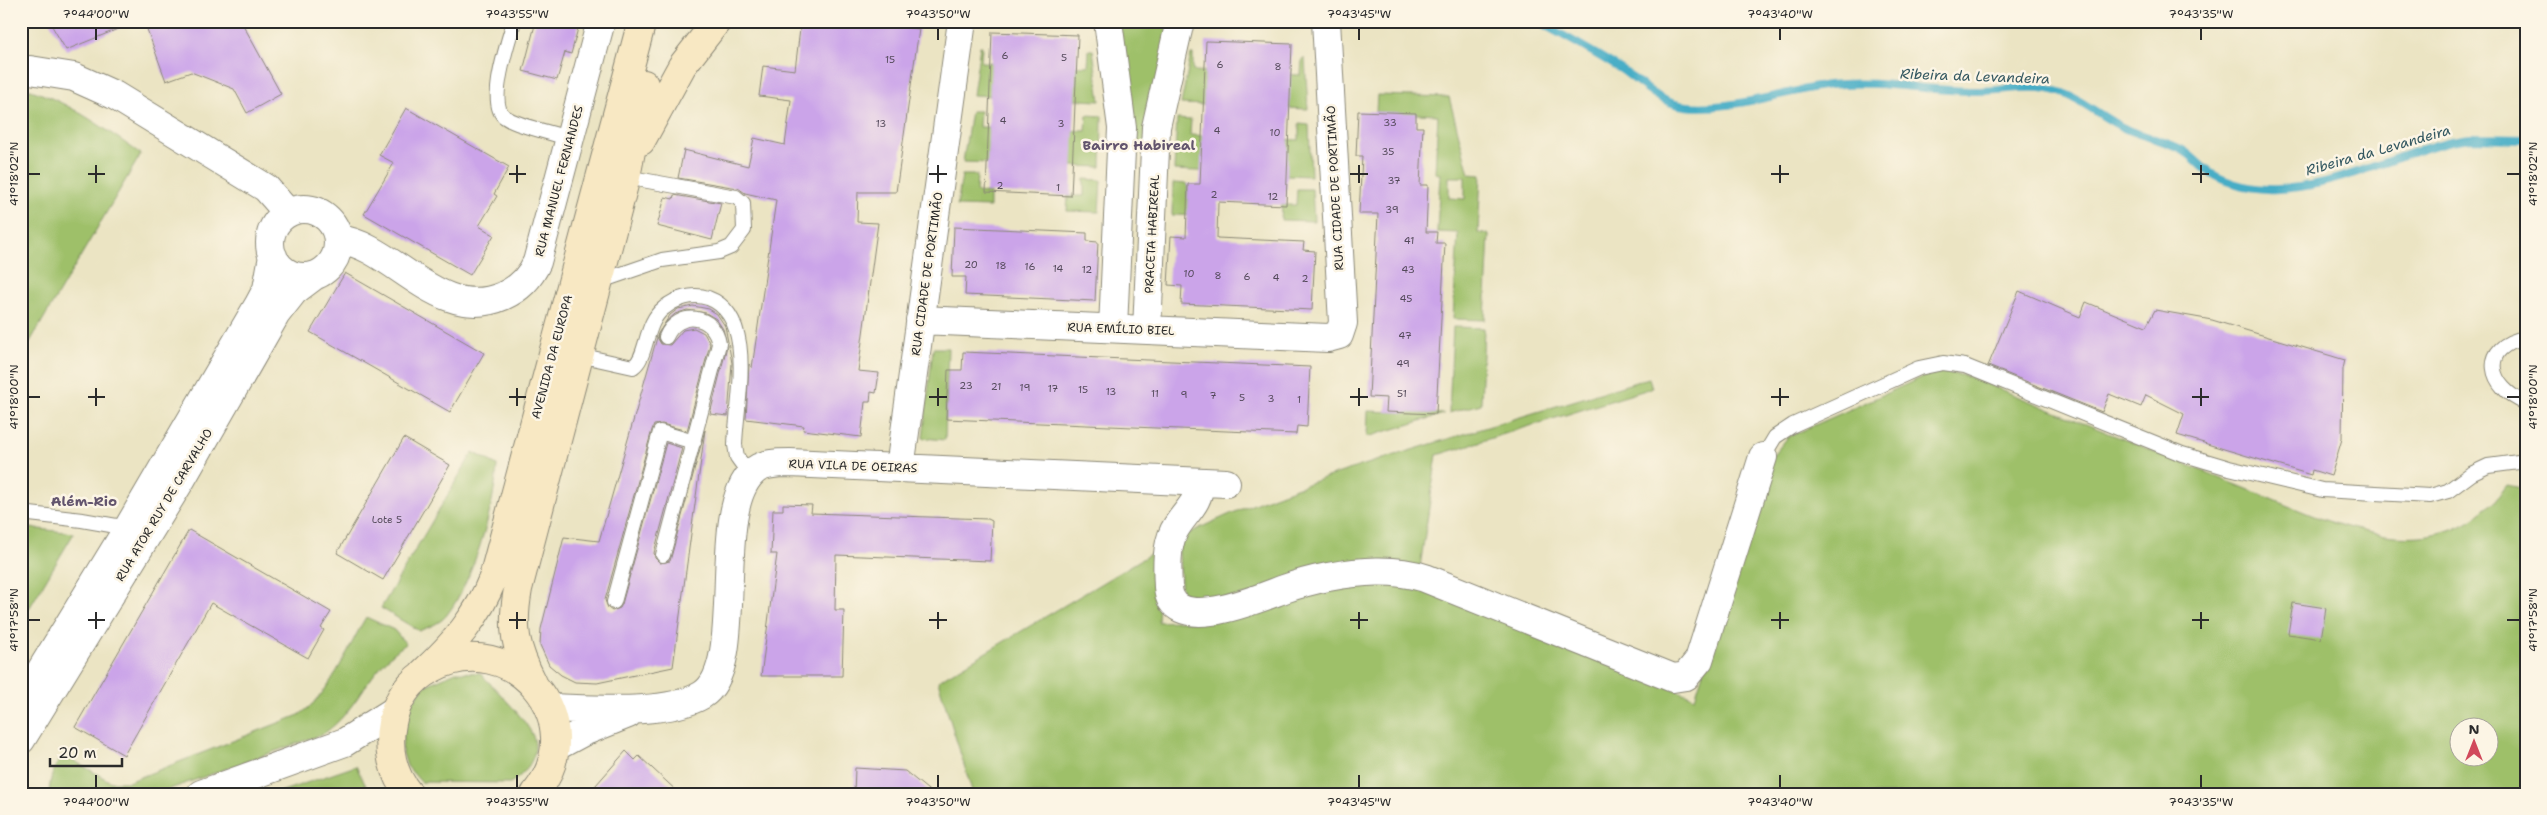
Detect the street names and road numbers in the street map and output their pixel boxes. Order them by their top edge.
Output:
street label: RUA MANUEL FERNANDES [531,103,587,258]
street label: RUA CIDADE DE PORTIMÃO [1323,105,1347,271]
street label: PRACETA HABIREAL [1141,174,1163,294]
street label: RUA CIDADE DE PORTIMÃO [908,191,946,357]
street label: AVENIDA DA EUROPA [528,293,576,421]
street label: RUA EMÍLIO BIEL [1067,319,1175,339]
street label: RUA ATOR RUY DE CARVALHO [112,426,216,584]
street label: RUA VILA DE OEIRAS [788,456,918,476]

